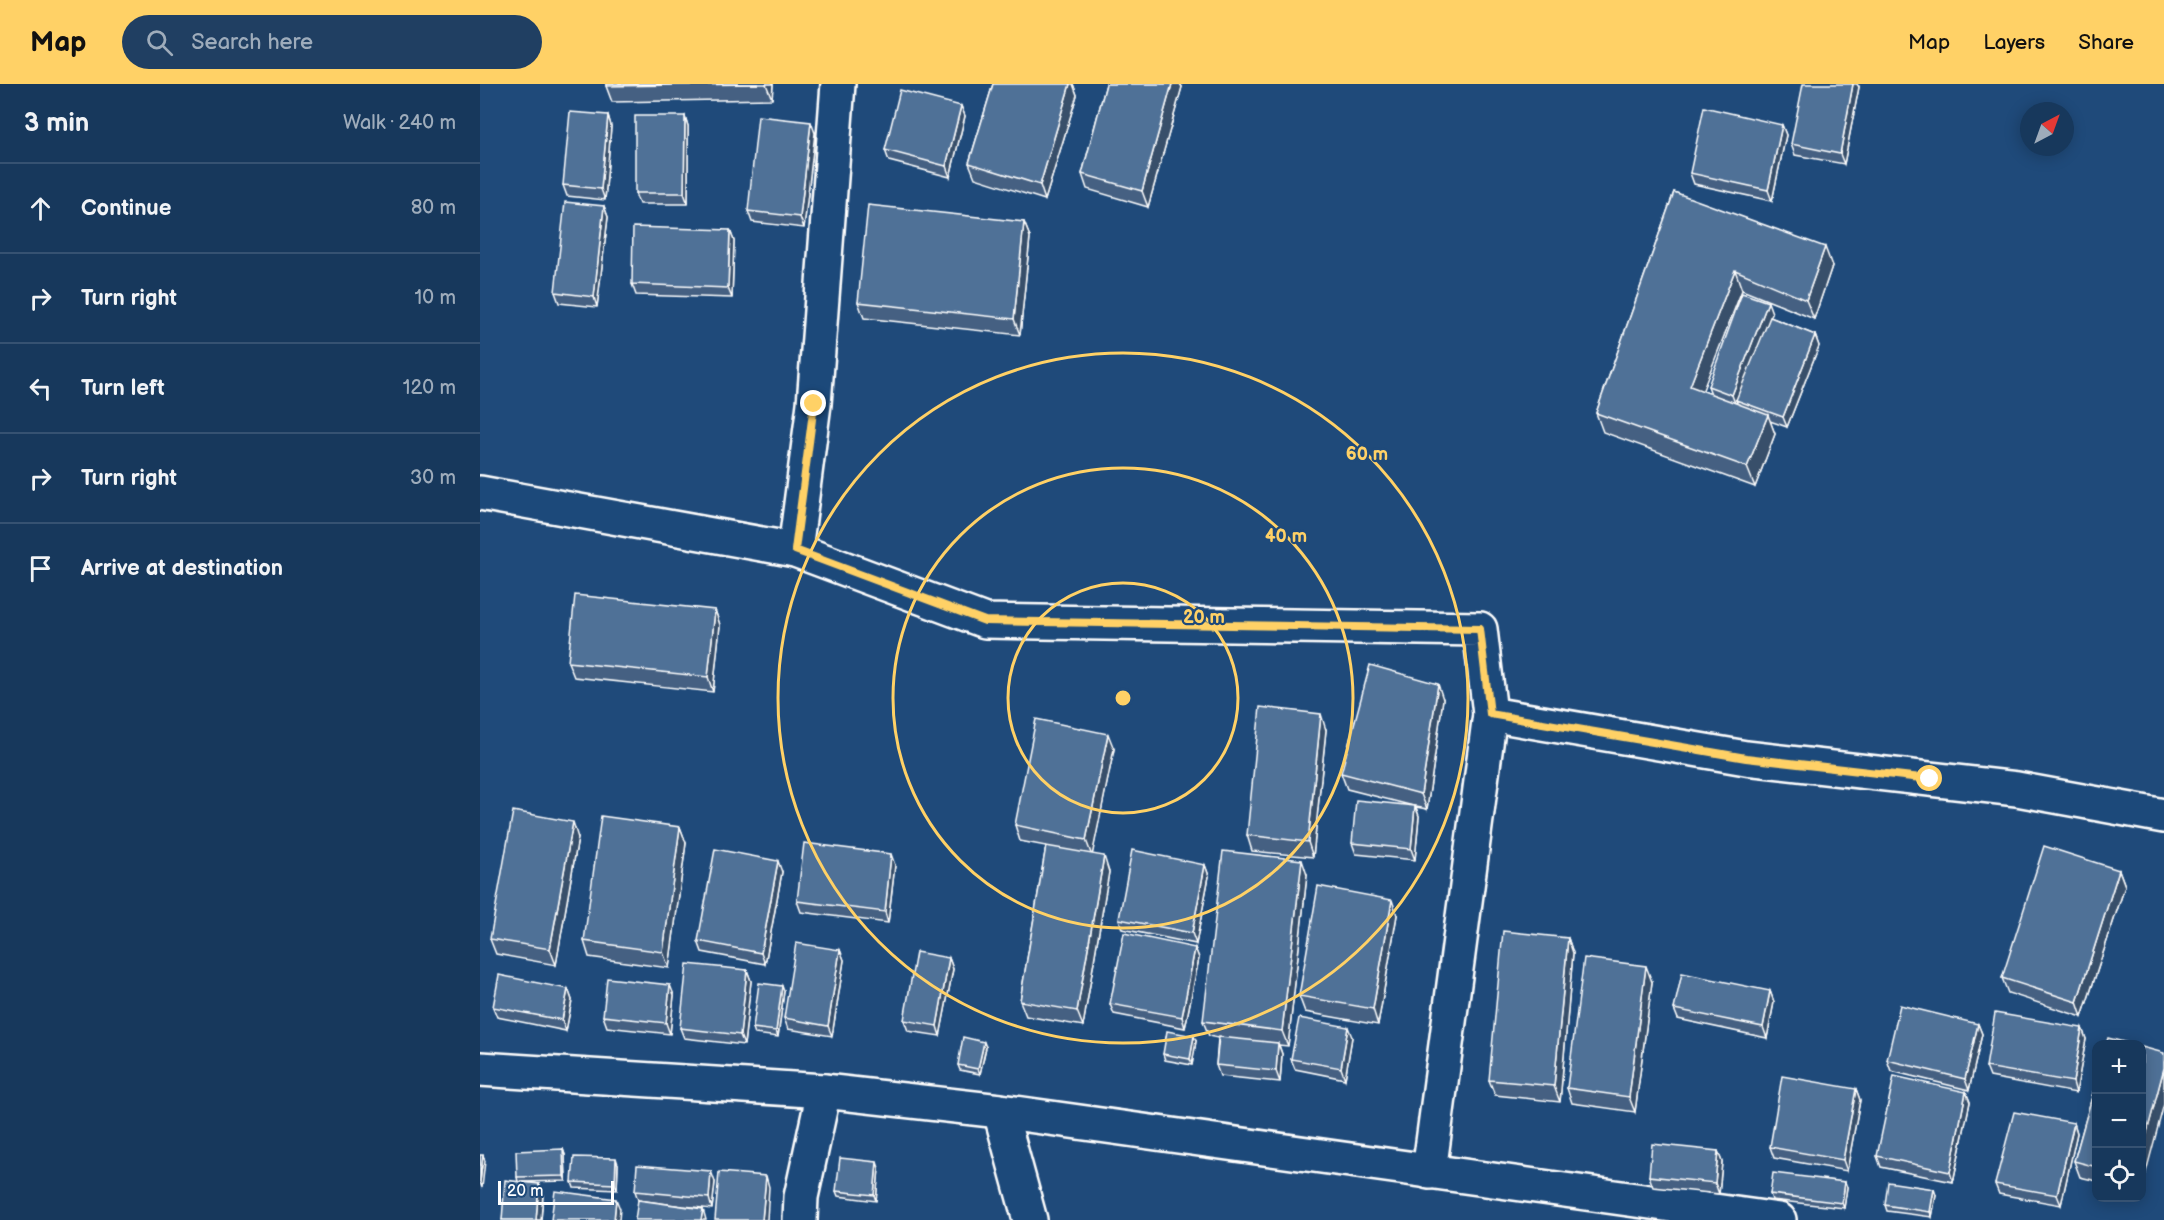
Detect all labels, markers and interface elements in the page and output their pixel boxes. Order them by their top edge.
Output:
search box [122,15,542,69]
text: Map [30,26,86,59]
icon: search [143,26,176,59]
text: Search here [191,29,313,56]
text: Map [1908,30,1950,55]
text: Layers [1983,30,2045,55]
text: Share [2078,30,2134,55]
north arrow [2020,102,2074,156]
text: 3 min [24,108,89,139]
text: Walk · 240 m [343,111,456,135]
icon: ahead [24,192,57,225]
text: Continue [81,195,171,222]
text: 80 m [411,196,456,220]
icon: right [24,282,57,315]
text: Turn right [81,285,177,312]
text: 10 m [415,286,456,310]
icon: left [24,372,57,405]
text: Turn left [81,375,165,402]
text: 120 m [403,376,456,400]
route end [800,390,826,416]
text: 60 m [1346,444,1388,465]
icon: right [24,462,57,495]
text: Turn right [81,465,177,492]
text: 30 m [410,466,456,490]
text: 40 m [1265,526,1307,547]
icon: arrive [24,552,57,585]
text: Arrive at destination [81,555,283,582]
text: 20 m [1183,607,1225,628]
centre of rings [1113,688,1133,708]
route start [1916,765,1942,791]
map controls [2092,1040,2146,1202]
button: + [2092,1040,2146,1094]
button: − [2092,1094,2146,1148]
button: locate [2092,1148,2146,1202]
scale bar [498,1178,614,1206]
text: 20 m [507,1182,543,1201]

